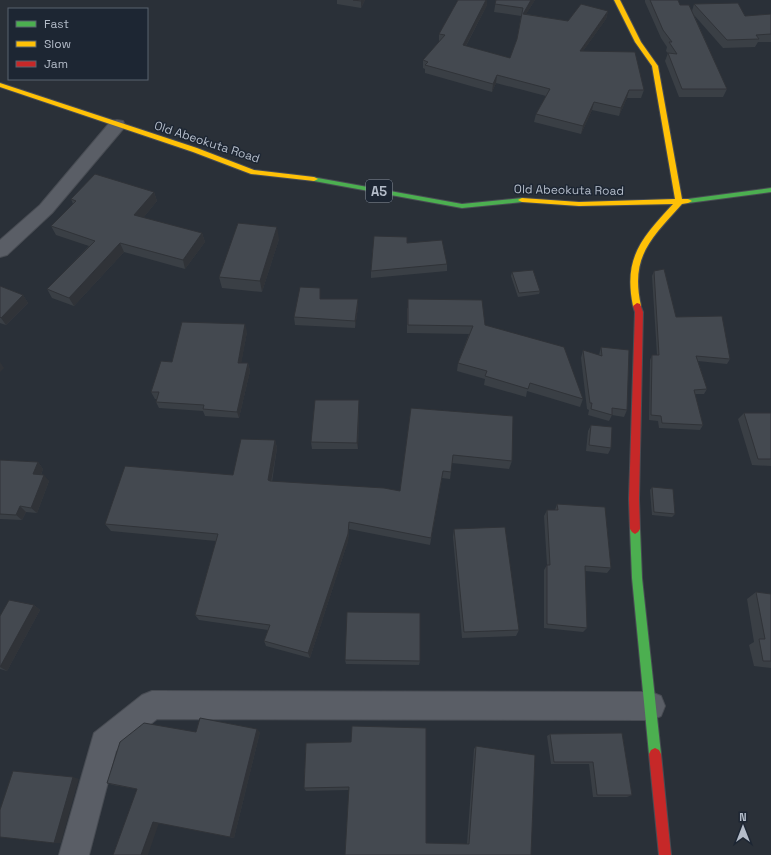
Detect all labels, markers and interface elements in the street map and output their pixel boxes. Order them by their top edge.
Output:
legend [8,8,148,80]
text: Fast [44,16,69,32]
text: Slow [44,36,71,52]
text: Jam [44,56,68,72]
street label: Old Abeokuta Road [152,117,262,167]
road number: A5 [366,180,392,202]
street label: Old Abeokuta Road [514,181,624,199]
north arrow [723,807,763,847]
text: N [739,810,747,824]

